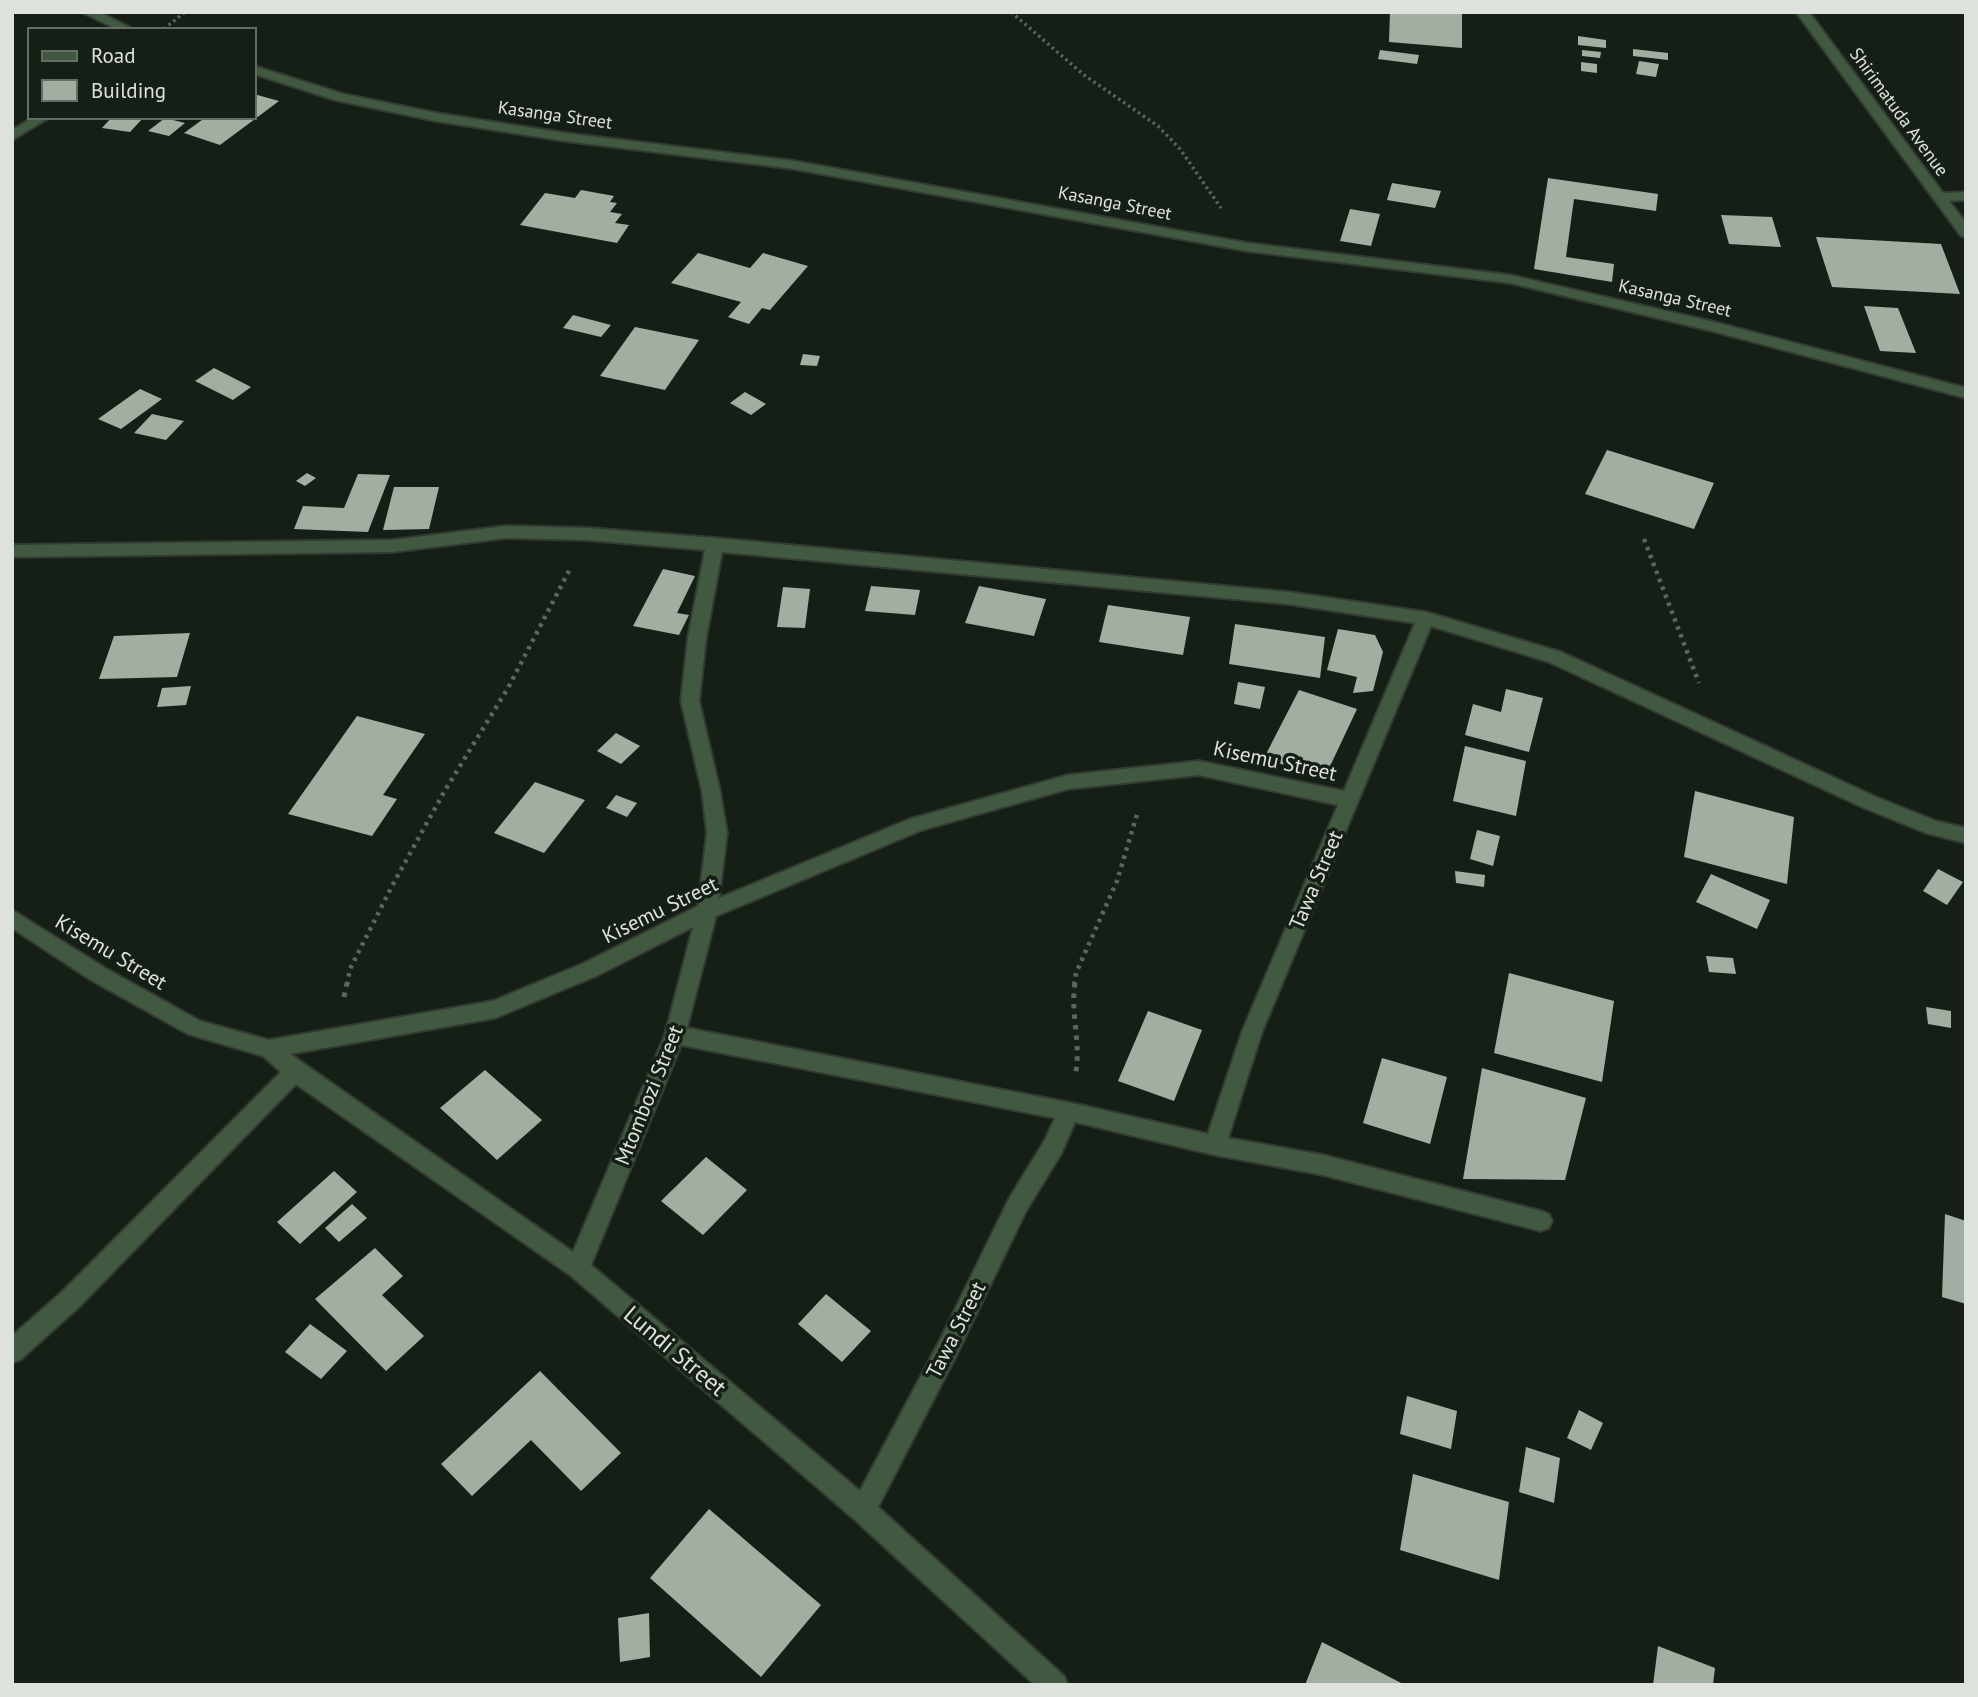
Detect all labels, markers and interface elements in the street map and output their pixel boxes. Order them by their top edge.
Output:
legend [28,28,256,119]
text: Road [91,42,135,69]
street label: Shirimatuda Avenue [1845,43,1954,181]
text: Building [91,77,166,104]
street label: Kasanga Street [496,95,614,134]
street label: Kasanga Street [1056,180,1174,225]
street label: Kasanga Street [1616,273,1734,322]
street label: Kisemu Street [1211,734,1339,787]
street label: Tawa Street [1283,826,1348,933]
street label: Kisemu Street [597,870,722,949]
street label: Kisemu Street [50,908,172,995]
street label: Mtombozi Street [608,1021,689,1169]
street label: Tawa Street [920,1277,991,1383]
street label: Lundi Street [617,1299,733,1403]

